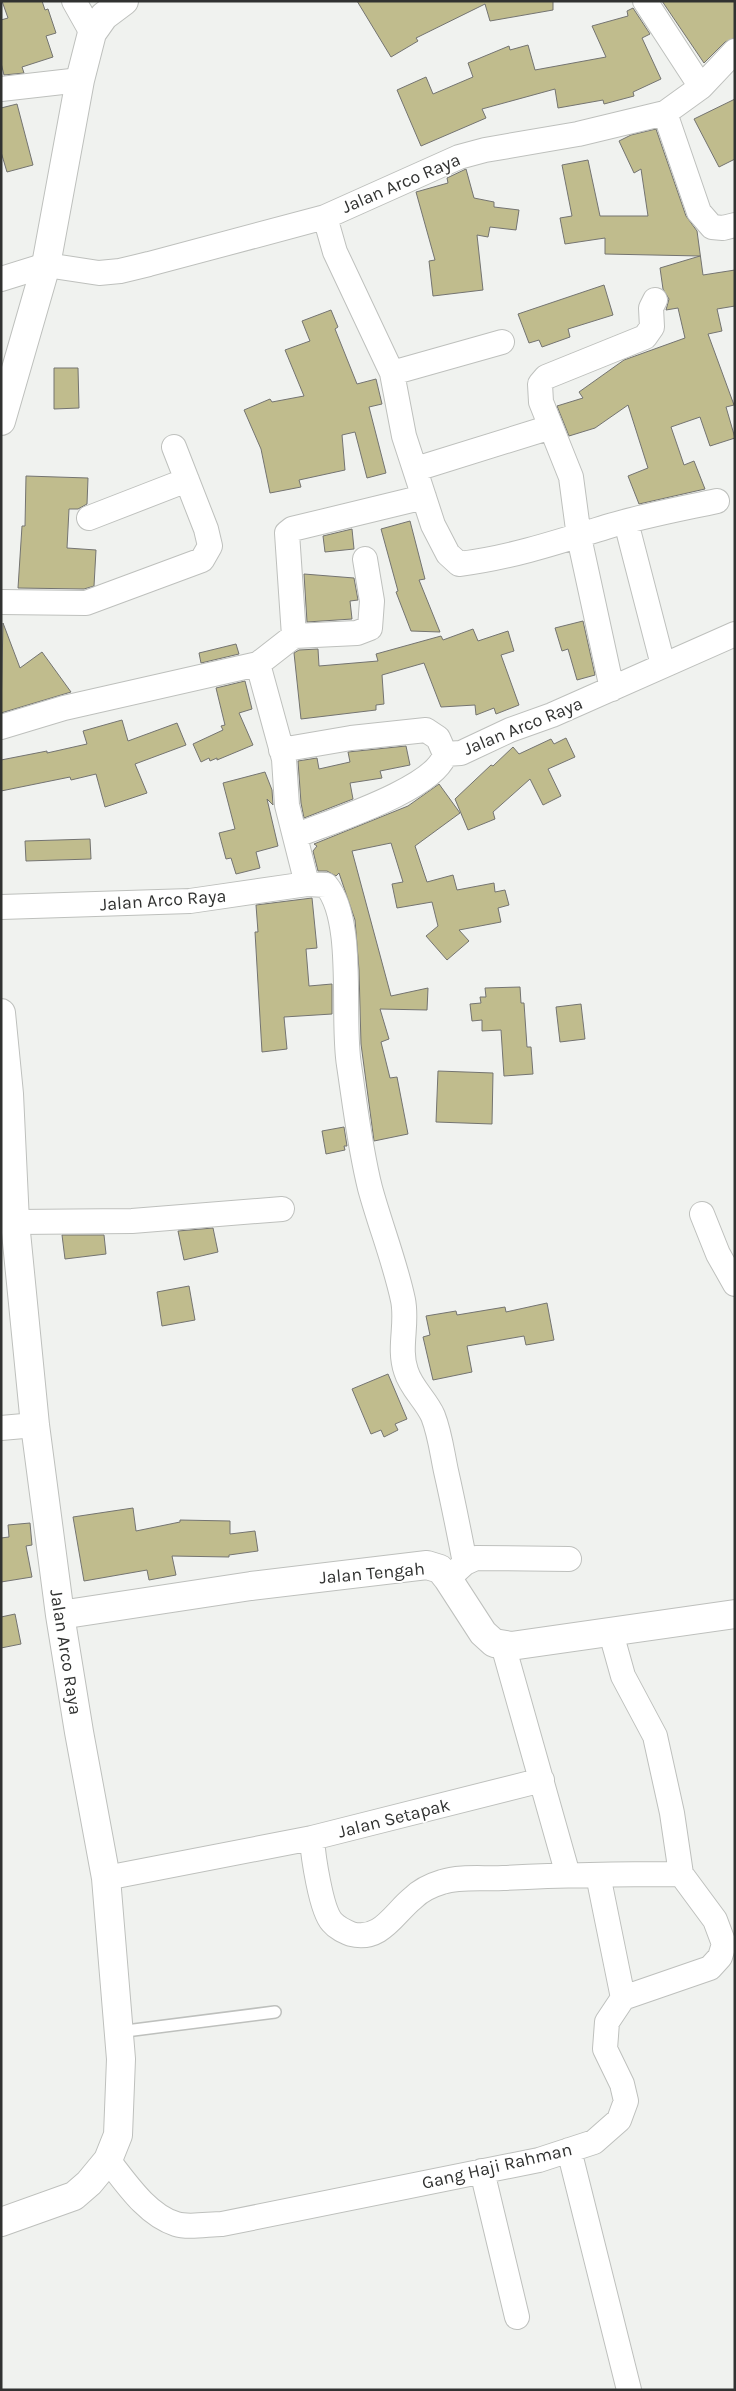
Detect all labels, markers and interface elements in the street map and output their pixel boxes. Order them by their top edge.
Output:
street label: Jalan Arco Raya [338,148,464,218]
street label: Jalan Arco Raya [460,692,586,760]
street label: Jalan Arco Raya [99,885,227,915]
street label: Jalan Tengah [318,1557,426,1589]
street label: Jalan Arco Raya [45,1588,87,1716]
street label: Jalan Setapak [336,1793,452,1843]
street label: Gang Haji Rahman [420,2138,574,2194]

